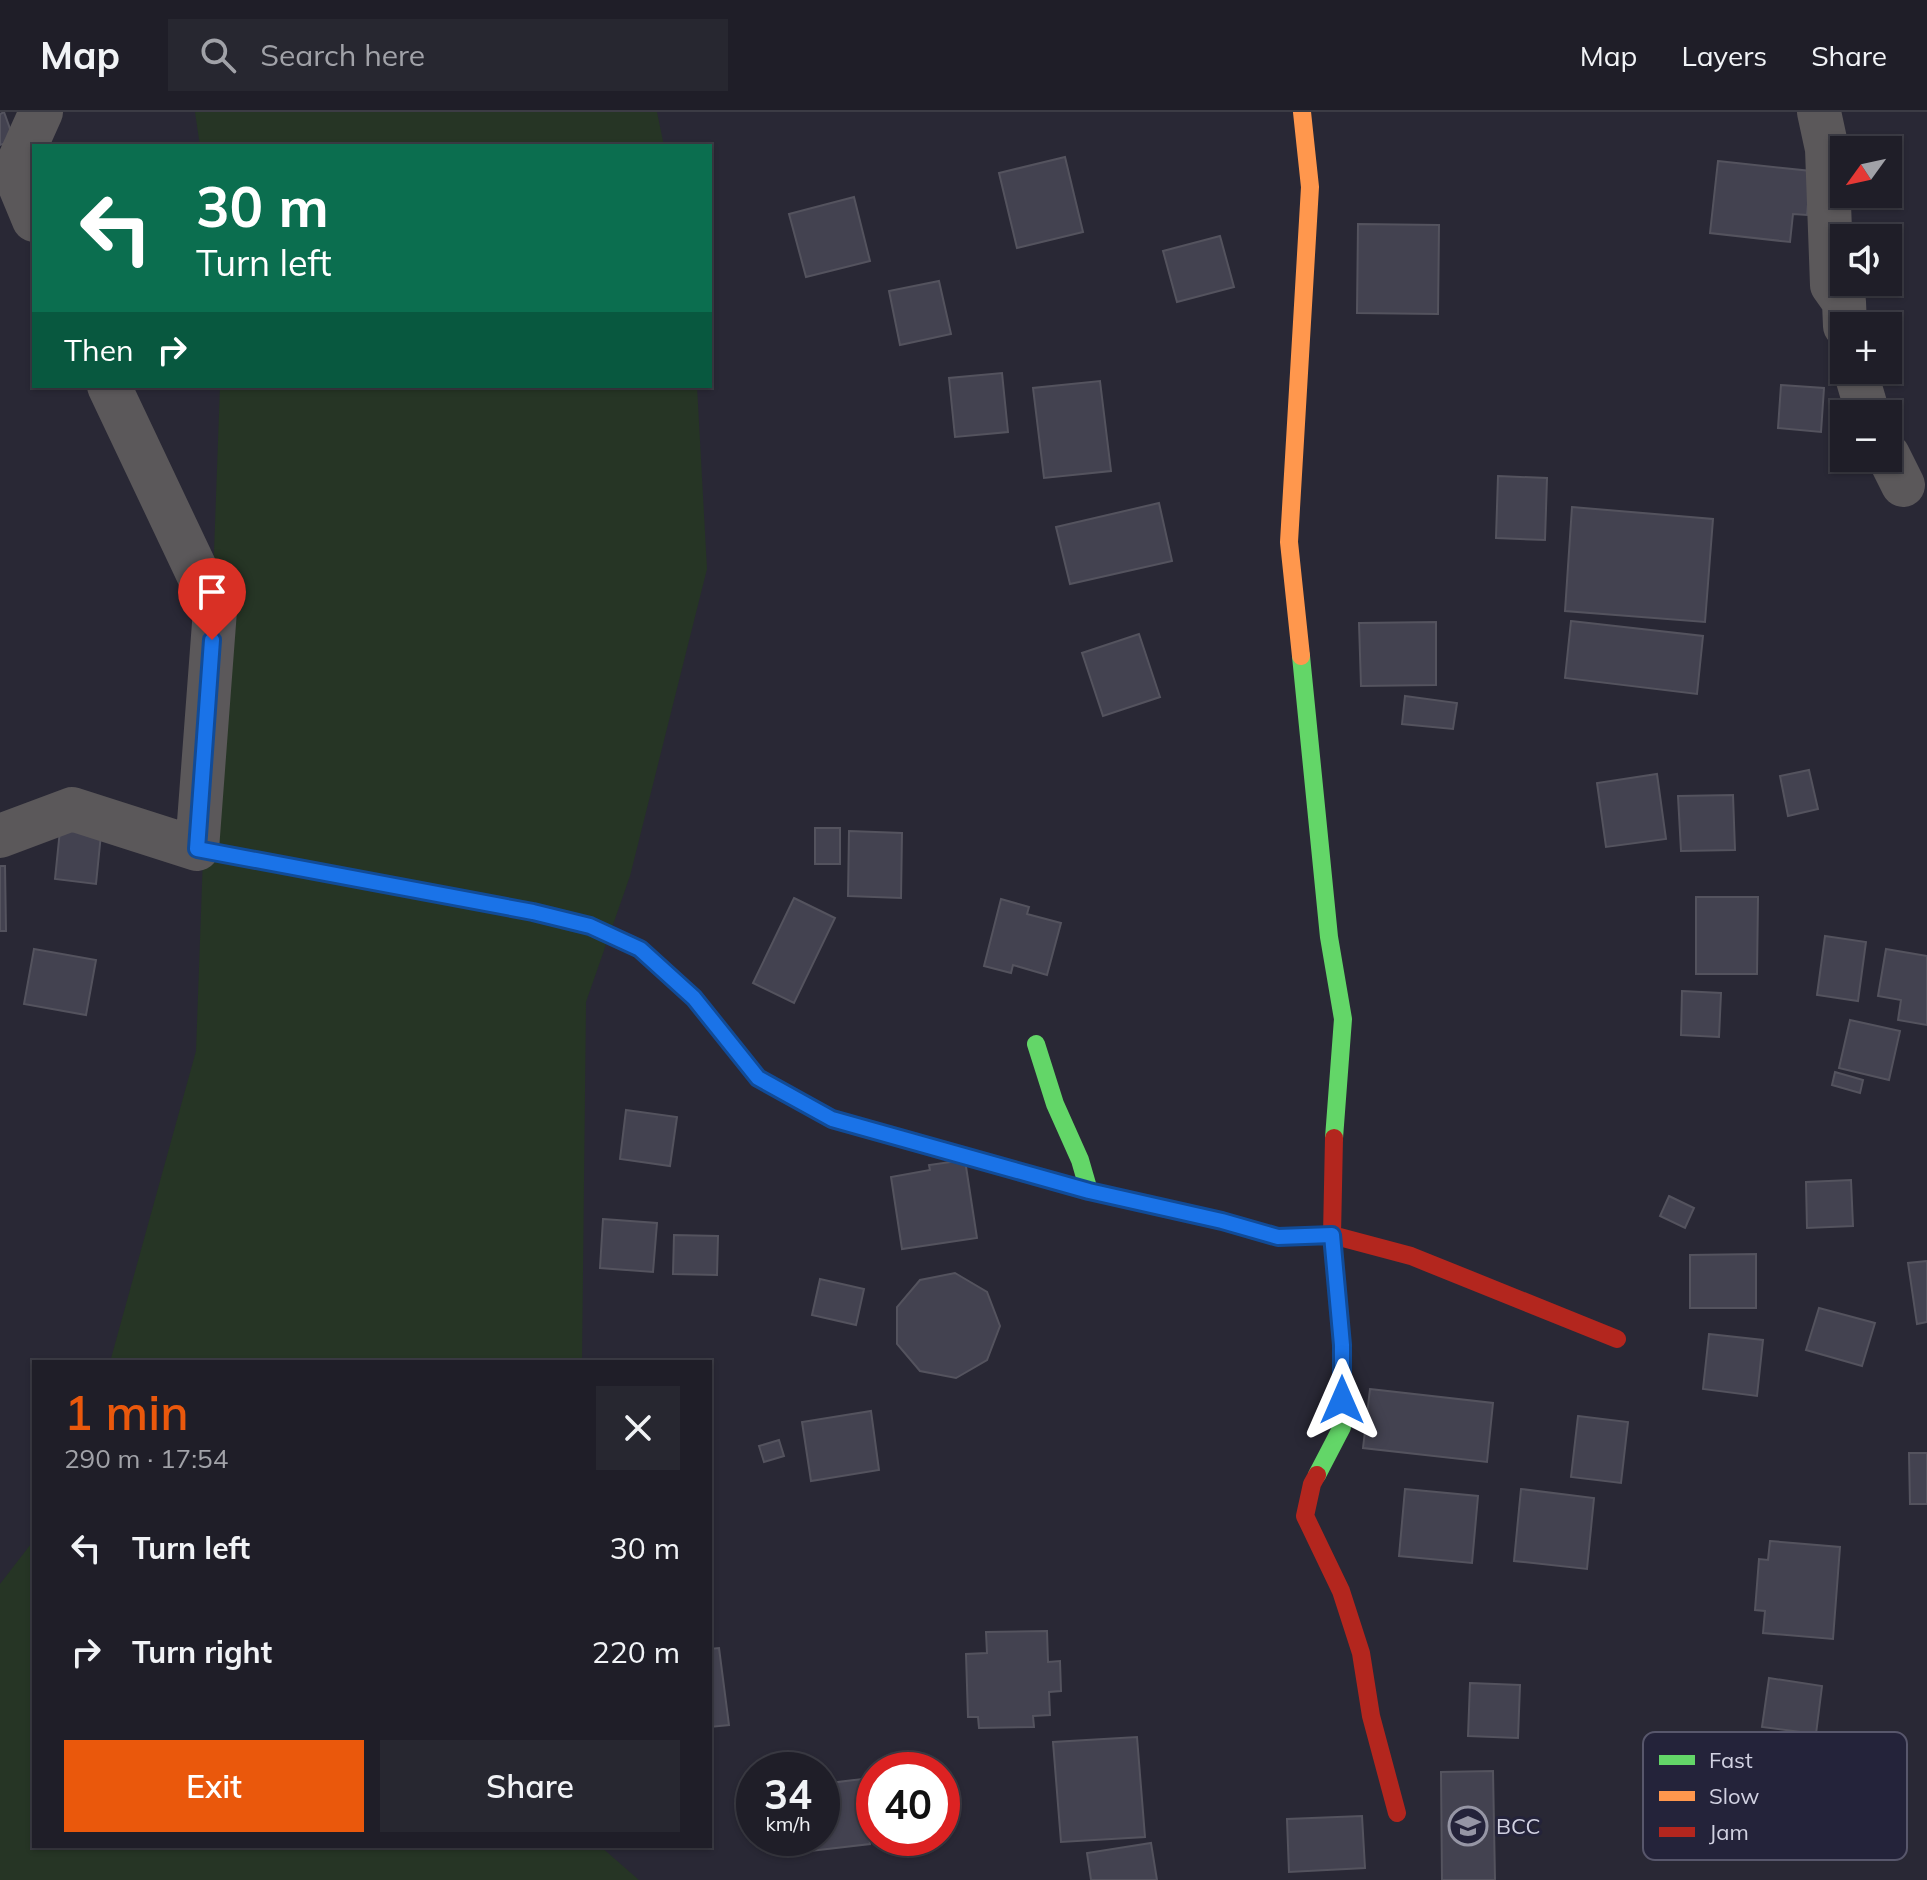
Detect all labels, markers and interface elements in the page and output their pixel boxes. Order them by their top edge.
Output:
search box [168,19,728,91]
text: Map [40,31,120,79]
icon: search [196,33,240,77]
text: Search here [260,36,425,74]
text: Map [1580,38,1637,73]
text: Layers [1681,38,1767,73]
text: Share [1811,38,1887,73]
north arrow [1830,136,1902,208]
map controls [1830,136,1902,472]
text: 30 m [196,171,329,241]
icon: left [64,176,168,280]
button: sound [1830,224,1902,296]
text: Turn left [196,240,332,285]
button: + [1830,312,1902,384]
icon: right [150,328,194,372]
text: Then [64,331,134,369]
button: − [1830,400,1902,472]
pin [178,558,246,640]
icon: arrive [190,570,234,614]
position arrow [1300,1358,1384,1442]
text: 1 min [64,1382,189,1442]
button: close [596,1386,680,1470]
text: 290 m · 17:54 [64,1442,228,1475]
icon: left [64,1526,108,1570]
text: Turn left [132,1529,250,1567]
text: 30 m [610,1529,680,1567]
icon: right [64,1630,108,1674]
text: Turn right [132,1633,272,1671]
text: 220 m [592,1633,680,1671]
legend [1643,1732,1907,1860]
button: Exit [64,1740,364,1832]
button: Share [380,1740,680,1832]
text: Fast [1709,1746,1753,1774]
speed limit sign: 40 [856,1752,960,1856]
text: 34 [764,1769,812,1819]
text: Slow [1709,1782,1759,1810]
school or university icon: BCC [1447,1805,1489,1847]
text: km/h [765,1811,811,1836]
place label: BCC [1496,1812,1541,1840]
text: Jam [1709,1818,1749,1846]

